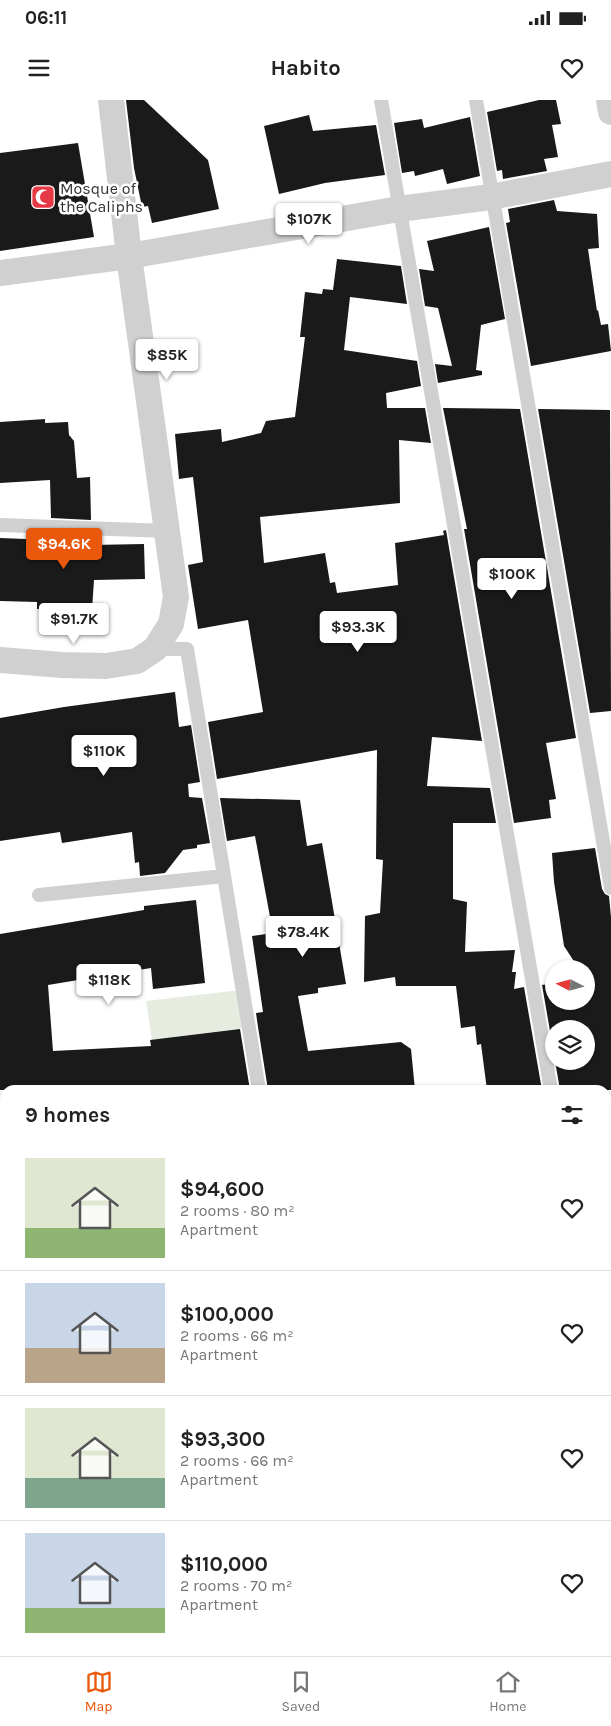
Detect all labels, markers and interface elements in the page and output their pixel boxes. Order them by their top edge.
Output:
text: 06:11 [25,7,67,29]
icon: menu [25,54,53,82]
icon: heart [558,54,586,82]
text: Habito [270,55,341,81]
place label: Mosque of the Caliphs [60,179,143,216]
mosque icon: Mosque of the Caliphs [30,184,56,210]
pin: $107K [274,202,344,245]
text: $107K [286,209,332,228]
pin: $85K [137,338,197,381]
text: $85K [146,345,188,364]
pin: $94.6K [23,528,105,570]
text: $94.6K [37,534,91,553]
pin: $100K [477,558,547,600]
text: $100K [488,564,536,583]
pin: $91.7K [33,602,115,645]
text: $91.7K [50,609,98,628]
pin: $93.3K [317,610,399,653]
text: $93.3K [331,617,385,636]
pin: $110K [69,734,139,777]
text: $110K [82,741,126,760]
pin: $78.4K [262,916,344,958]
text: $78.4K [277,922,329,941]
north arrow [545,960,595,1010]
map controls [545,960,595,1070]
pin: $118K [74,964,144,1006]
text: $118K [87,970,131,989]
button: layers [545,1020,595,1070]
icon: filters [558,1101,586,1129]
text: 9 homes [25,1103,110,1127]
text: $94,600 [180,1177,264,1201]
icon: home [65,1178,125,1238]
icon: heart [558,1194,586,1222]
text: 2 rooms · 80 m² [180,1201,295,1220]
text: Apartment [180,1220,258,1239]
text: $100,000 [180,1302,274,1326]
icon: home [65,1303,125,1363]
icon: heart [558,1319,586,1347]
text: 2 rooms · 66 m² [180,1326,294,1345]
text: Apartment [180,1345,258,1364]
text: $93,300 [180,1427,265,1451]
icon: home [65,1428,125,1488]
icon: heart [558,1444,586,1472]
text: 2 rooms · 66 m² [180,1451,294,1470]
text: Apartment [180,1470,258,1489]
text: $110,000 [180,1552,268,1576]
icon: home [65,1553,125,1613]
icon: heart [558,1569,586,1597]
text: 2 rooms · 70 m² [180,1576,292,1595]
text: Apartment [180,1595,258,1614]
tab: Map [85,1668,113,1715]
tab: Saved [282,1668,320,1715]
tab: Home [489,1668,527,1715]

